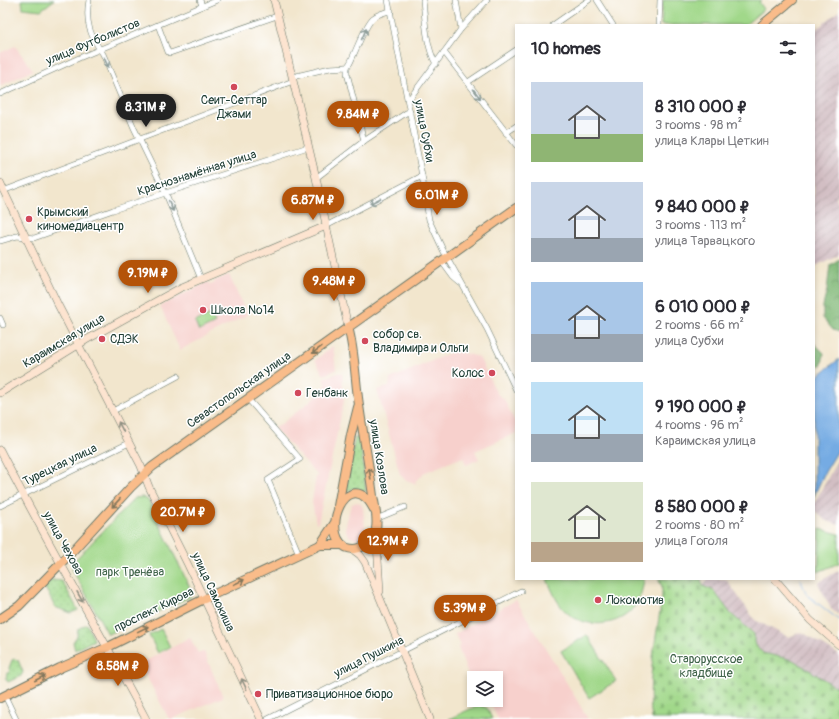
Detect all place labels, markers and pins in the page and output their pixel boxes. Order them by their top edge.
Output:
marker: Сеит-Сеттар Джами [229,82,239,92]
place label: Сеит-Сеттар Джами [201,93,268,122]
pin: 8.31M ₽ [109,94,183,128]
pin: 9.84M ₽ [321,101,395,135]
pin: 6.01M ₽ [400,182,474,216]
pin: 6.87M ₽ [276,187,350,221]
place label: Крымский киномедиацентр [37,205,124,234]
marker: Крымский киномедиацентр [24,214,34,224]
pin: 9.19M ₽ [111,260,185,294]
pin: 9.48M ₽ [297,268,371,302]
place label: Школа №14 [211,303,274,318]
marker: Школа №14 [198,305,208,315]
place label: собор св. Владимира и Ольги [373,327,469,356]
place label: СДЭК [110,332,139,347]
marker: СДЭК [97,334,107,344]
marker: собор св. Владимира и Ольги [360,336,370,346]
place label: Колос [452,366,484,381]
marker: Колос [487,368,497,378]
place label: Генбанк [306,386,348,401]
marker: Генбанк [293,388,303,398]
pin: 20.7M ₽ [146,499,220,533]
pin: 12.9M ₽ [351,528,425,562]
place label: Локомотив [605,593,664,608]
pin: 5.39M ₽ [428,595,502,629]
marker: Локомотив [593,595,603,605]
pin: 8.58M ₽ [81,653,155,687]
place label: Приватизационное бюро [266,687,394,702]
marker: Приватизационное бюро [253,689,263,699]

